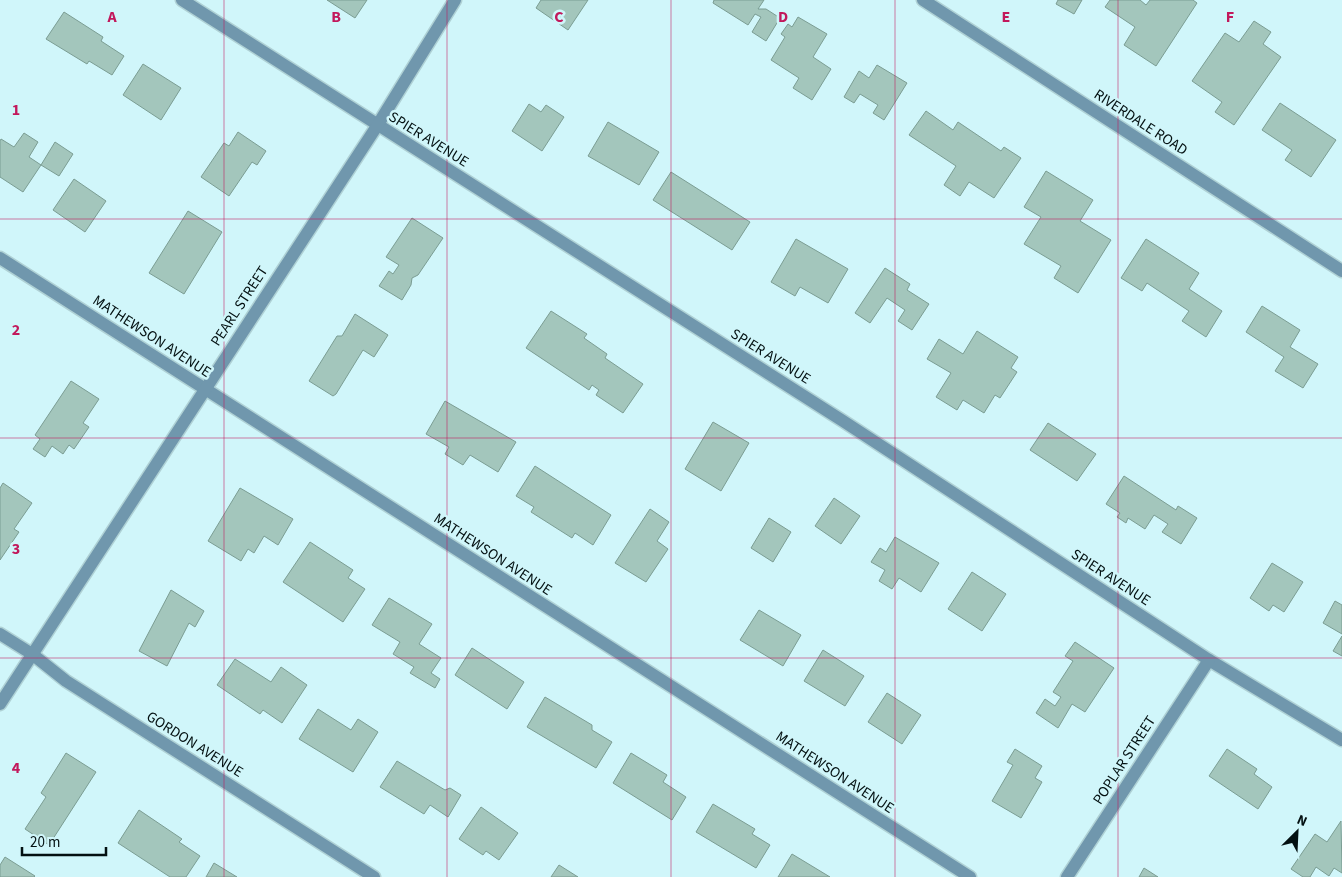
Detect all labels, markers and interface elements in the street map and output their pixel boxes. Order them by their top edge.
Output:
text: A [106,6,117,28]
text: B [331,6,341,28]
text: C [554,6,564,28]
text: D [778,6,788,28]
text: E [1002,6,1010,28]
text: F [1226,6,1234,28]
street label: RIVERDALE ROAD [1090,84,1192,161]
text: 1 [12,99,20,121]
street label: SPIER AVENUE [385,106,473,172]
street label: PEARL STREET [206,262,273,350]
street label: MATHEWSON AVENUE [88,290,215,383]
text: 2 [12,319,20,341]
street label: SPIER AVENUE [727,323,815,389]
street label: MATHEWSON AVENUE [429,508,556,601]
text: 3 [12,538,20,560]
street label: SPIER AVENUE [1067,544,1155,611]
street label: GORDON AVENUE [142,706,247,783]
street label: POPLAR STREET [1088,712,1161,809]
street label: MATHEWSON AVENUE [771,726,898,819]
text: 4 [12,757,21,779]
north arrow [1272,807,1322,857]
text: N [1294,810,1310,832]
scale bar [22,824,106,856]
text: 20 m [30,832,60,853]

